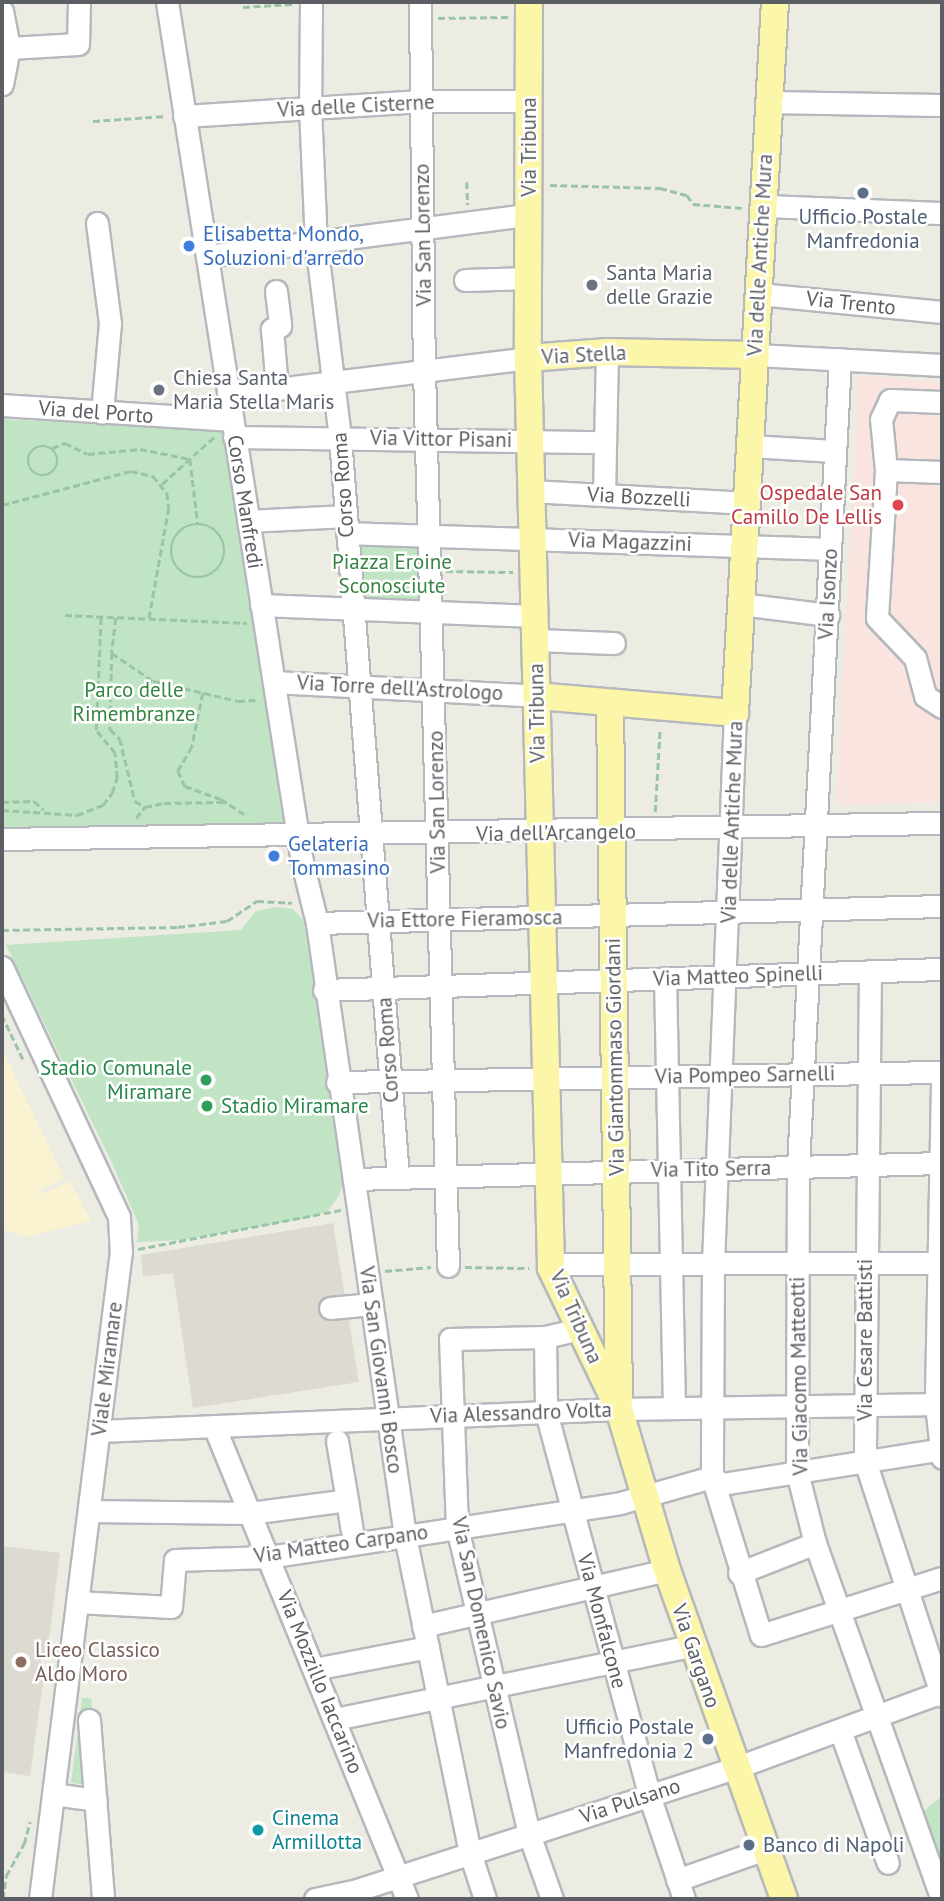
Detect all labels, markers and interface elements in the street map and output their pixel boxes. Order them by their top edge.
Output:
street label: Via delle Cisterne [277,89,435,123]
street label: Via Tribuna [516,97,542,197]
street label: Via delle Antiche Mura [742,153,778,357]
street label: Via San Lorenzo [409,163,437,307]
marker: Ufficio Postale Manfredonia [855,185,871,201]
place label: Ufficio Postale Manfredonia [798,204,928,254]
place label: Elisabetta Mondo, Soluzioni d'arredo [203,221,364,271]
marker: Elisabetta Mondo, Soluzioni d'arredo [181,238,197,254]
place label: Santa Maria delle Grazie [606,260,713,310]
marker: Santa Maria delle Grazie [584,277,600,293]
street label: Via Trento [805,286,897,320]
street label: Via Stella [541,340,627,370]
place label: Chiesa Santa Maria Stella Maris [173,365,334,415]
marker: Chiesa Santa Maria Stella Maris [151,382,167,398]
street label: Via del Porto [38,395,154,429]
street label: Via Vittor Pisani [369,425,513,453]
street label: Corso Roma [327,431,359,539]
street label: Corso Manfredi [222,433,268,571]
place label: Ospedale San Camillo De Lellis [731,480,882,530]
street label: Via Bozzelli [587,482,691,512]
marker: Ospedale San Camillo De Lellis [888,495,908,515]
street label: Via Magazzini [568,527,692,557]
street label: Via Isonzo [813,548,843,640]
park label: Piazza Eroine Sconosciute [332,549,452,599]
street label: Via Tribuna [524,663,550,763]
street label: Via Torre dell'Astrologo [296,670,504,706]
park label: Parco delle Rimembranze [73,677,195,727]
street label: Via delle Antiche Mura [716,720,748,924]
street label: Via San Lorenzo [423,730,451,874]
street label: Via dell'Arcangelo [476,819,636,847]
place label: Gelateria Tommasino [288,831,390,881]
marker: Gelateria Tommasino [266,848,282,864]
street label: Via Ettore Fieramosca [367,905,563,933]
street label: Via Giantommaso Giordani [600,938,630,1176]
street label: Via Matteo Spinelli [653,960,823,992]
street label: Corso Roma [372,996,404,1104]
place label: Stadio Comunale Miramare [40,1055,192,1105]
street label: Via Pompeo Sarnelli [655,1061,835,1089]
marker: Stadio Comunale Miramare [198,1072,214,1088]
place label: Stadio Miramare [221,1093,369,1119]
marker: Stadio Miramare [199,1098,215,1114]
street label: Via Tito Serra [650,1155,772,1183]
street label: Via Cesare Battisti [852,1259,878,1421]
street label: Via San Giovanni Bosco [354,1265,408,1475]
street label: Via Tribuna [544,1266,608,1368]
street label: Via Giacomo Matteotti [785,1276,813,1476]
street label: Viale Miramare [86,1300,128,1438]
street label: Via Alessandro Volta [429,1397,613,1429]
street label: Via San Domenico Savio [446,1515,516,1731]
street label: Via Matteo Carpano [252,1519,430,1569]
street label: Via Monfalcone [572,1551,632,1691]
street label: Via Mozzillo Iaccarino [272,1587,368,1777]
street label: Via Gargano [666,1601,726,1711]
place label: Liceo Classico Aldo Moro [35,1637,160,1687]
marker: Liceo Classico Aldo Moro [13,1654,29,1670]
place label: Ufficio Postale Manfredonia 2 [564,1714,694,1764]
marker: Ufficio Postale Manfredonia 2 [700,1731,716,1747]
street label: Via Pulsano [577,1773,683,1829]
place label: Cinema Armillotta [272,1805,362,1855]
marker: Cinema Armillotta [250,1822,266,1838]
place label: Banco di Napoli [763,1832,904,1858]
marker: Banco di Napoli [741,1837,757,1853]

